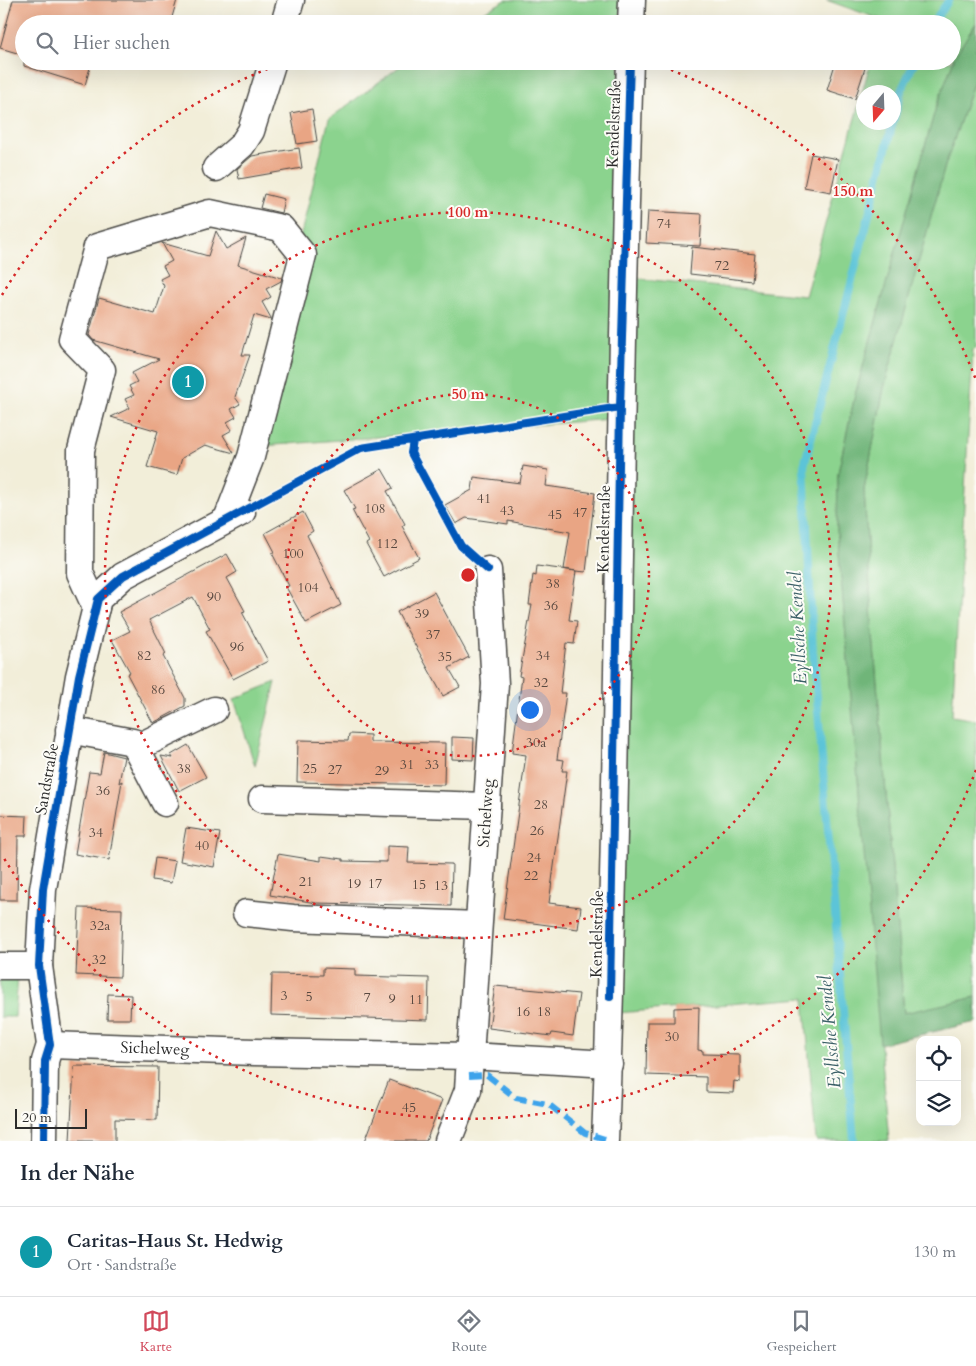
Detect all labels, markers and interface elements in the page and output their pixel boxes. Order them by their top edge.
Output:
search box [15,15,961,70]
icon: search [33,29,61,57]
text: Hier suchen [73,30,170,56]
street label: Kendelstraße [601,80,627,168]
north arrow [856,85,901,130]
text: 150 m [833,181,874,201]
text: 100 m [448,202,489,222]
house number: 74 [657,214,671,233]
house number: 72 [715,256,729,275]
pin: 1 [172,363,204,401]
text: 50 m [451,384,485,404]
street label: Kendelstraße [592,485,616,573]
house number: 41 [477,489,491,508]
house number: 108 [364,499,386,518]
house number: 43 [500,501,514,520]
house number: 47 [573,503,587,522]
house number: 45 [548,505,562,524]
house number: 112 [376,534,398,553]
house number: 100 [282,544,304,563]
centre of rings [459,566,477,584]
water label: Eyllsche Kendel [783,570,813,685]
house number: 38 [546,574,560,593]
house number: 104 [297,578,319,597]
house number: 90 [207,587,221,606]
house number: 36 [544,596,558,615]
house number: 39 [415,604,429,623]
house number: 37 [426,625,440,644]
house number: 96 [230,637,244,656]
house number: 82 [137,646,151,665]
house number: 34 [536,646,550,665]
house number: 35 [438,647,452,666]
house number: 32 [534,673,548,692]
house number: 86 [151,680,165,699]
your location [517,697,543,723]
house number: 30a [526,733,546,752]
street label: Sandstraße [30,741,64,817]
house number: 31 [400,755,414,774]
house number: 33 [425,755,439,774]
house number: 38 [177,759,191,778]
house number: 25 [303,759,317,778]
house number: 27 [328,760,342,779]
house number: 29 [375,761,389,780]
street label: Sichelweg [473,778,499,848]
house number: 36 [96,781,110,800]
house number: 28 [534,795,548,814]
house number: 26 [530,821,544,840]
house number: 34 [89,823,103,842]
house number: 40 [195,836,209,855]
house number: 24 [527,848,541,867]
house number: 22 [524,866,538,885]
house number: 21 [299,872,313,891]
house number: 19 [347,874,361,893]
house number: 17 [368,874,382,893]
house number: 15 [412,875,426,894]
house number: 13 [434,876,448,895]
street label: Kendelstraße [585,890,609,978]
house number: 32a [90,916,110,935]
house number: 32 [92,950,106,969]
water label: Eyllsche Kendel [813,974,847,1089]
house number: 3 [280,986,288,1005]
house number: 5 [305,987,313,1006]
house number: 7 [363,988,371,1007]
house number: 9 [388,989,396,1008]
house number: 11 [409,990,423,1009]
house number: 16 [516,1002,530,1021]
house number: 18 [537,1002,551,1021]
house number: 30 [665,1027,679,1046]
street label: Sichelweg [120,1036,190,1061]
map controls [916,1036,961,1126]
button: locate [916,1036,961,1081]
button: layers [916,1081,961,1126]
house number: 45 [402,1098,416,1117]
scale bar [15,1106,88,1129]
text: 20 m [22,1108,52,1127]
text: In der Nähe [20,1159,135,1188]
text: Caritas-Haus St. Hedwig [67,1228,283,1254]
text: 1 [32,1241,40,1263]
text: 130 m [914,1241,956,1263]
text: Ort · Sandstraße [67,1254,177,1276]
tab: Karte [140,1307,172,1356]
tab: Route [451,1307,487,1356]
tab: Gespeichert [766,1307,836,1356]

